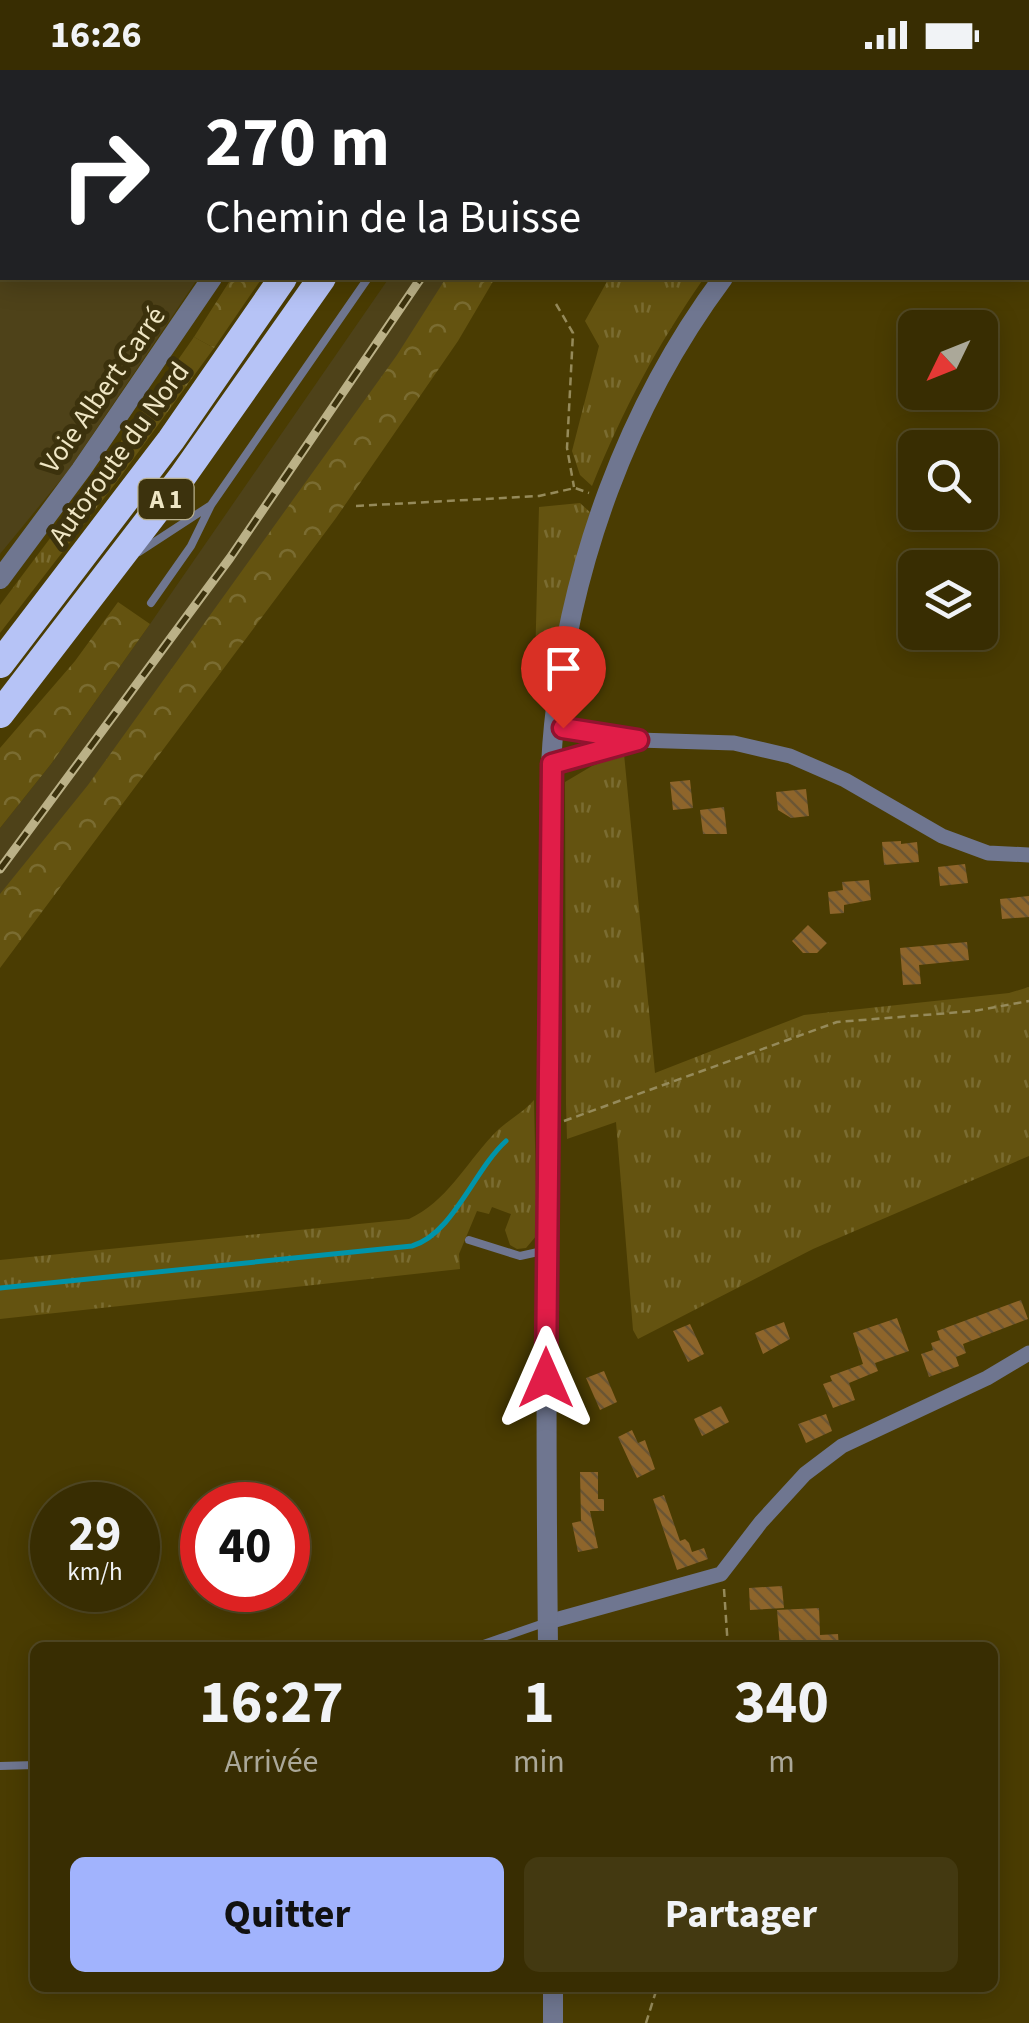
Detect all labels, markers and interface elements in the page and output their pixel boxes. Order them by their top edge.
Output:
text: 16:26 [50,8,142,62]
text: 270 m [205,93,390,193]
icon: right [40,110,170,240]
text: Chemin de la Buisse [205,186,581,250]
street label: Voie Albert Carré [30,298,175,481]
north arrow [898,310,998,410]
map controls [898,310,998,650]
street label: Autoroute du Nord [39,354,199,553]
button: search [898,430,998,530]
road number: A 1 [138,479,194,519]
button: layers [898,550,998,650]
pin [521,626,606,729]
icon: arrive [536,641,591,696]
position arrow [494,1326,598,1430]
speed limit sign: 40 [180,1482,310,1612]
text: 29 [69,1499,121,1570]
text: km/h [67,1554,123,1590]
text: 16:27 [199,1661,344,1746]
text: 1 [523,1661,555,1746]
text: 340 [734,1661,829,1746]
text: Arrivée [224,1739,318,1785]
text: min [513,1739,565,1785]
text: m [768,1739,795,1785]
button: Quitter [70,1857,504,1972]
button: Partager [524,1857,958,1972]

